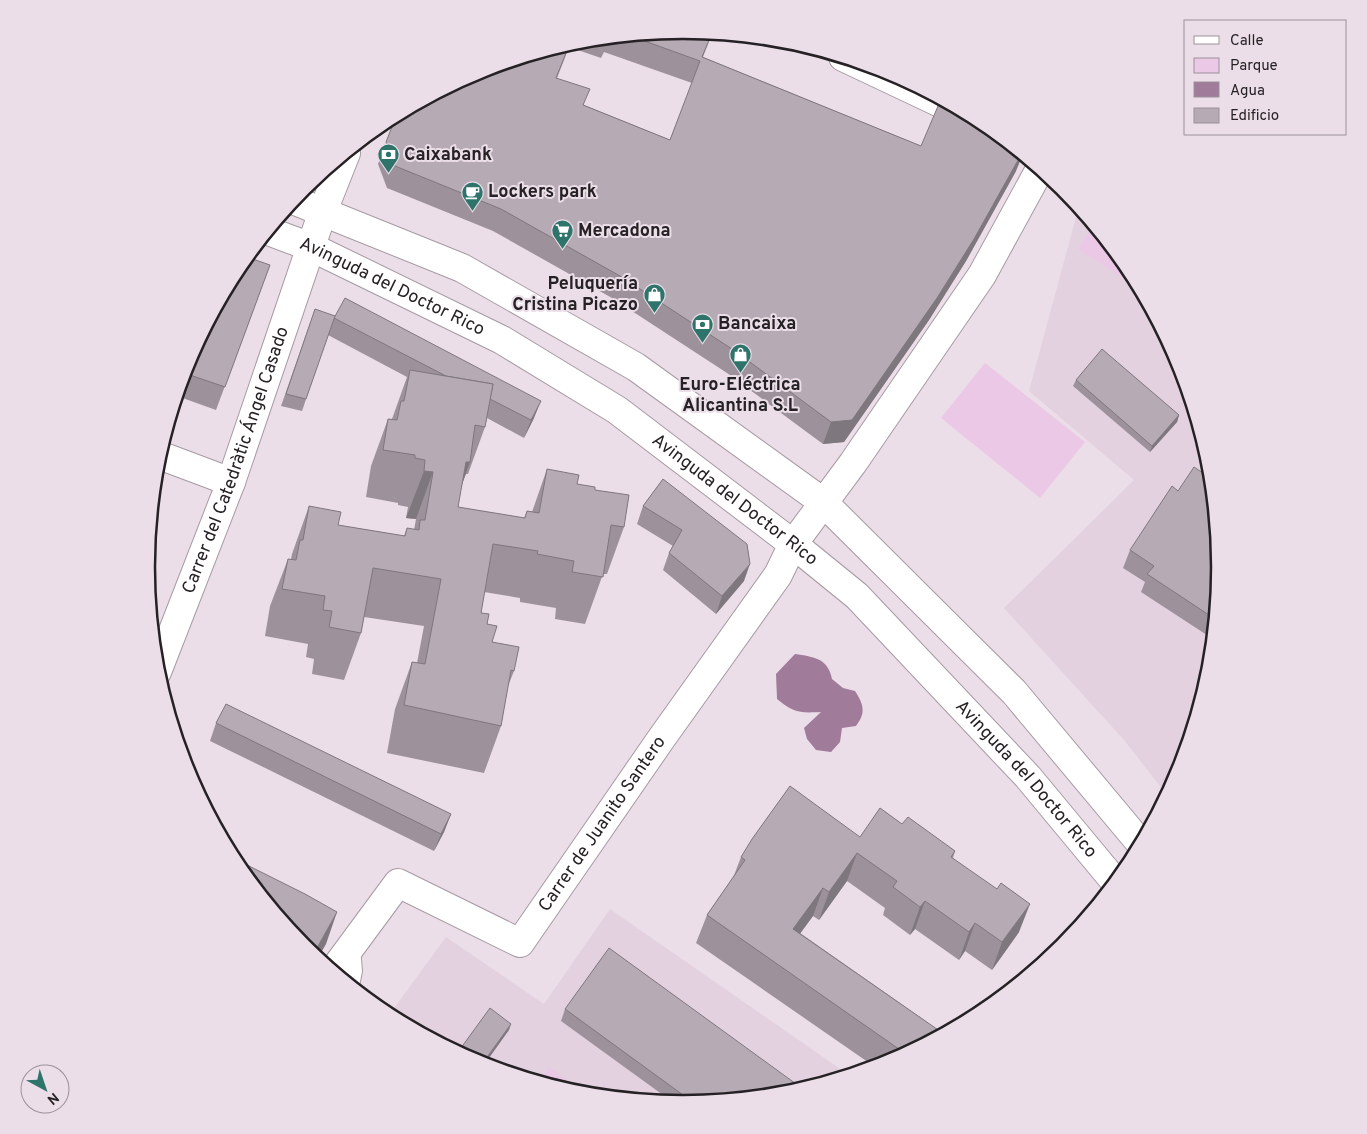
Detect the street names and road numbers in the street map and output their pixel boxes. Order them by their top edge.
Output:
street label: Avinguda del Doctor Rico [296,232,488,341]
street label: Carrer del Catedràtic Ángel Casado [177,324,294,597]
street label: Avinguda del Doctor Rico [647,429,822,571]
street label: Avinguda del Doctor Rico [950,696,1102,863]
street label: Carrer de Juanito Santero [533,732,671,916]

